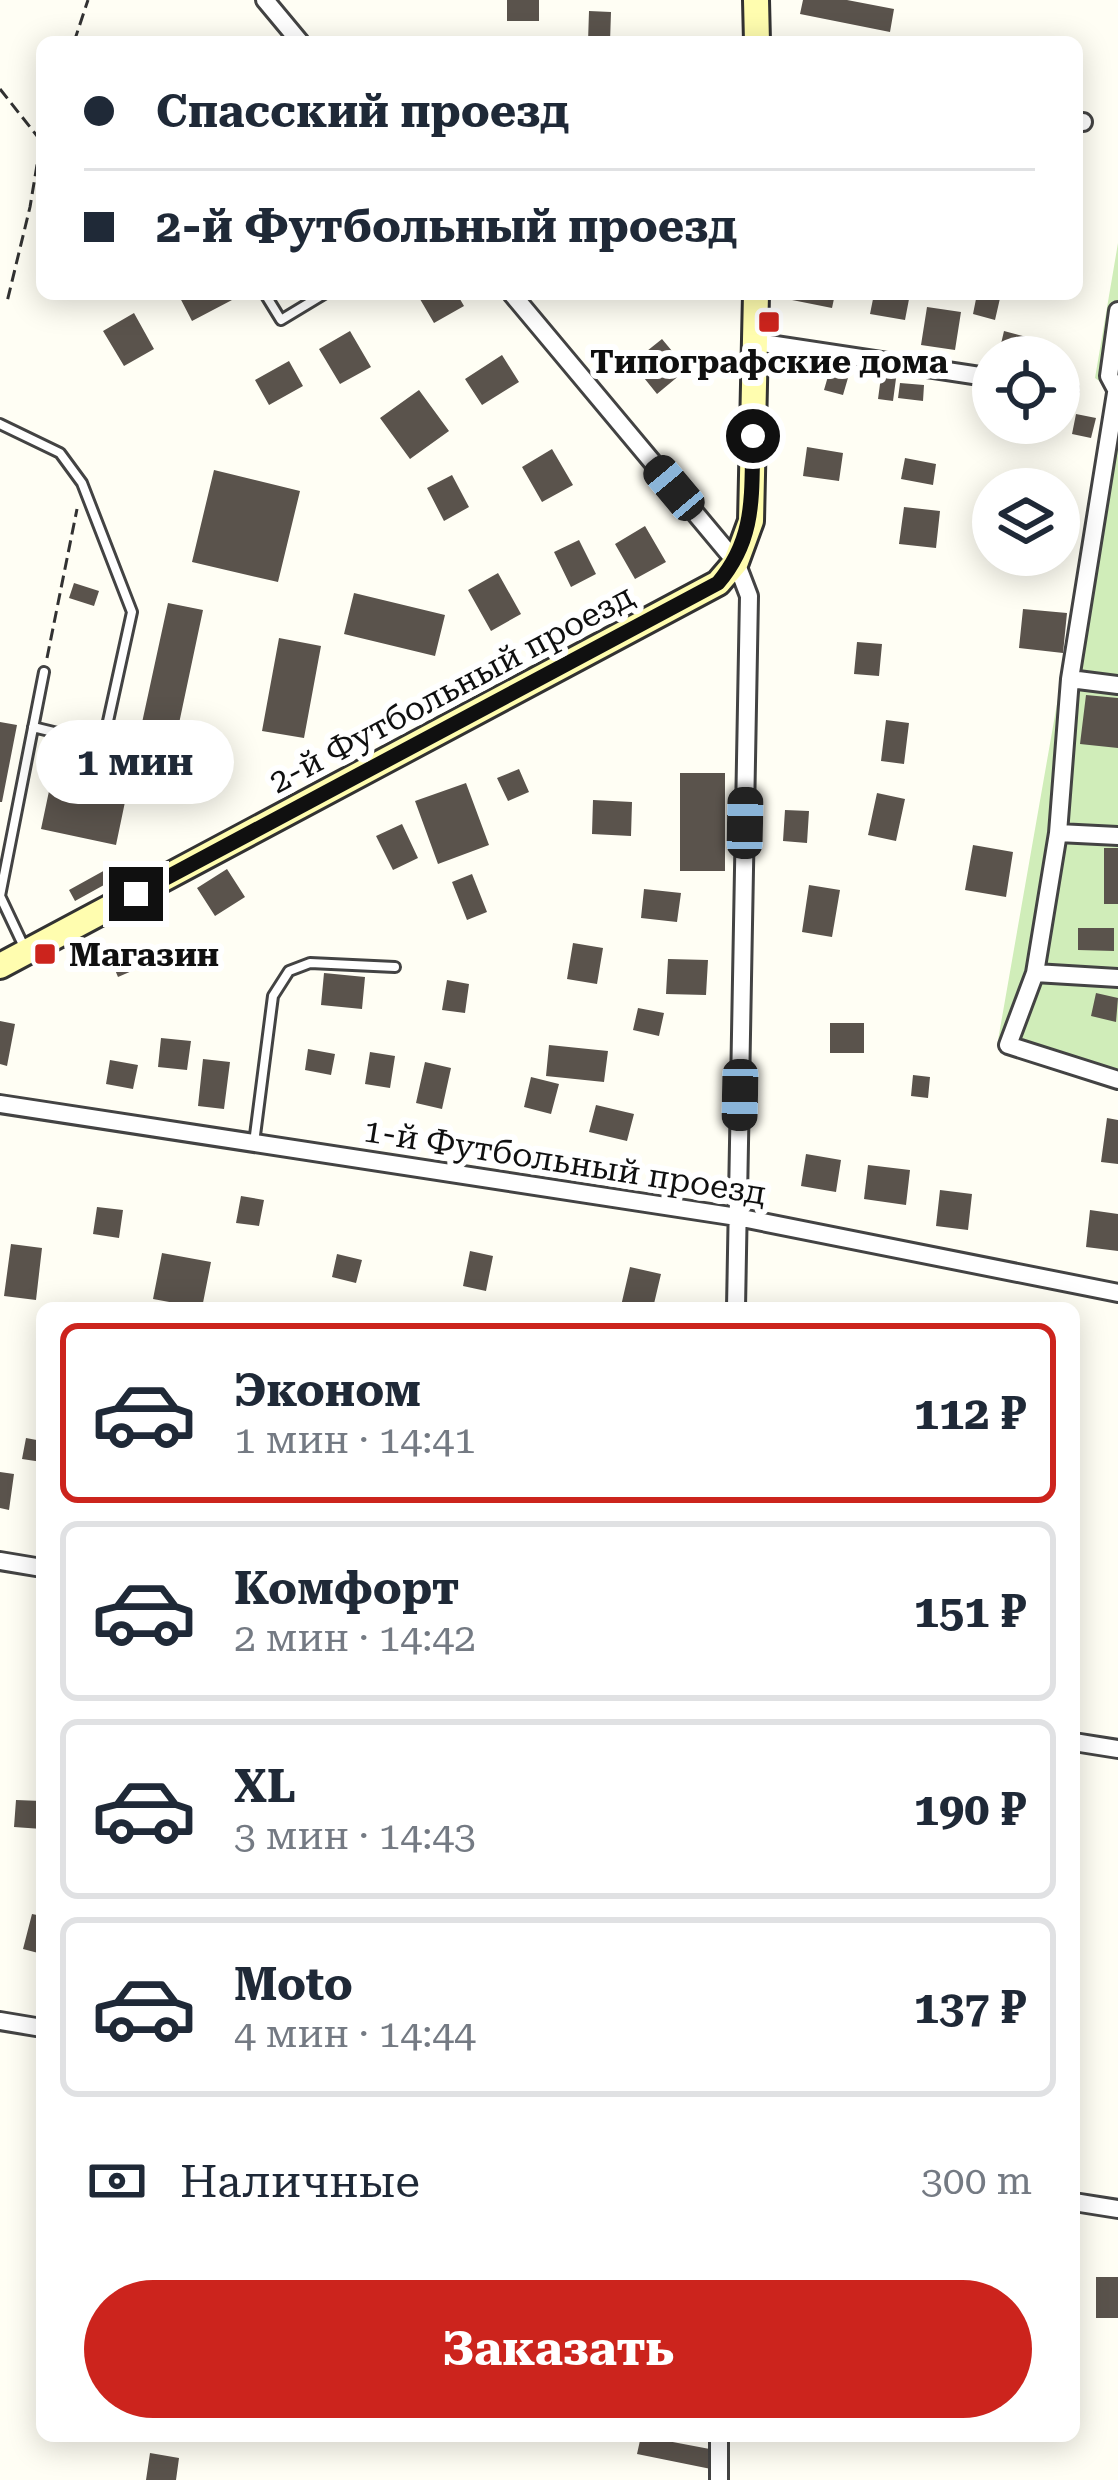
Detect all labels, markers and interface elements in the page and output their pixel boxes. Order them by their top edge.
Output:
text: Спасский проезд [156,85,569,138]
text: 2-й Футбольный проезд [156,200,737,253]
marker: Типографские дома [756,309,782,335]
map controls [972,336,1080,576]
button: locate [972,336,1080,444]
place label: Типографские дома [590,342,949,381]
route start [726,409,780,463]
car [637,449,711,527]
button: layers [972,468,1080,576]
street label: 2-й Футбольный проезд [262,576,640,801]
callout: 1 мин [37,720,235,804]
text: 1 мин [77,739,193,785]
car [726,787,764,859]
route end [109,867,163,921]
place label: Магазин [69,935,219,974]
marker: Магазин [32,941,58,967]
car [721,1059,759,1131]
street label: 1-й Футбольный проезд [361,1110,769,1213]
icon: car [90,1359,198,1467]
text: Эконом [234,1364,421,1417]
text: 112 ₽ [914,1387,1026,1440]
text: 1 мин · 14:41 [234,1417,476,1463]
icon: car [90,1557,198,1665]
text: Комфорт [234,1562,459,1615]
text: 151 ₽ [914,1585,1026,1638]
text: 2 мин · 14:42 [234,1615,476,1661]
icon: car [90,1755,198,1863]
text: XL [234,1760,296,1813]
text: 190 ₽ [914,1783,1026,1836]
text: 3 мин · 14:43 [234,1813,476,1859]
icon: car [90,1953,198,2061]
text: Moto [234,1958,353,2011]
text: 137 ₽ [914,1981,1026,2034]
text: 4 мин · 14:44 [234,2011,476,2057]
icon: cash [84,2148,150,2214]
text: Наличные [180,2155,420,2208]
text: 300 m [921,2158,1032,2204]
button: Заказать [84,2280,1032,2418]

